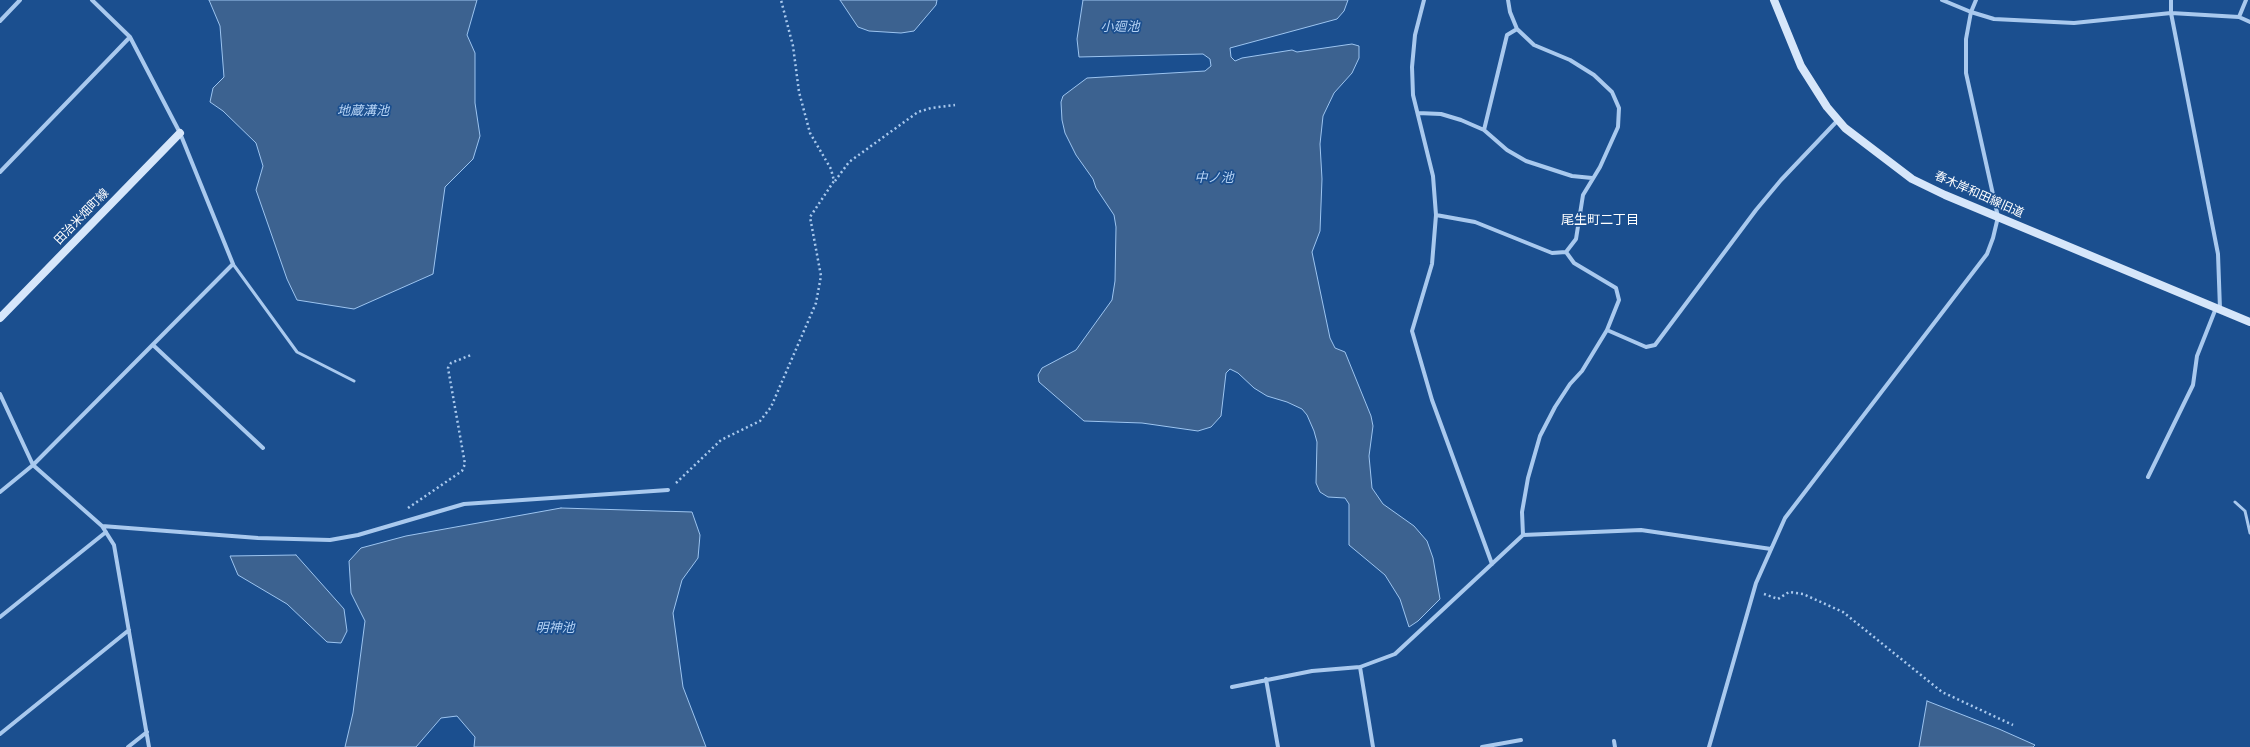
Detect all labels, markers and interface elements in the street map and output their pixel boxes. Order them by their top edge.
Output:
water label: 小廻池 [1101,20,1139,36]
water label: 地蔵溝池 [337,104,389,120]
street label: 春木岸和田線旧道 [1932,169,2026,221]
water label: 中ノ池 [1195,171,1233,187]
street label: 田治米畑町線 [52,186,112,248]
district label: 尾生町二丁目 [1561,213,1639,229]
water label: 明神池 [536,621,574,637]

